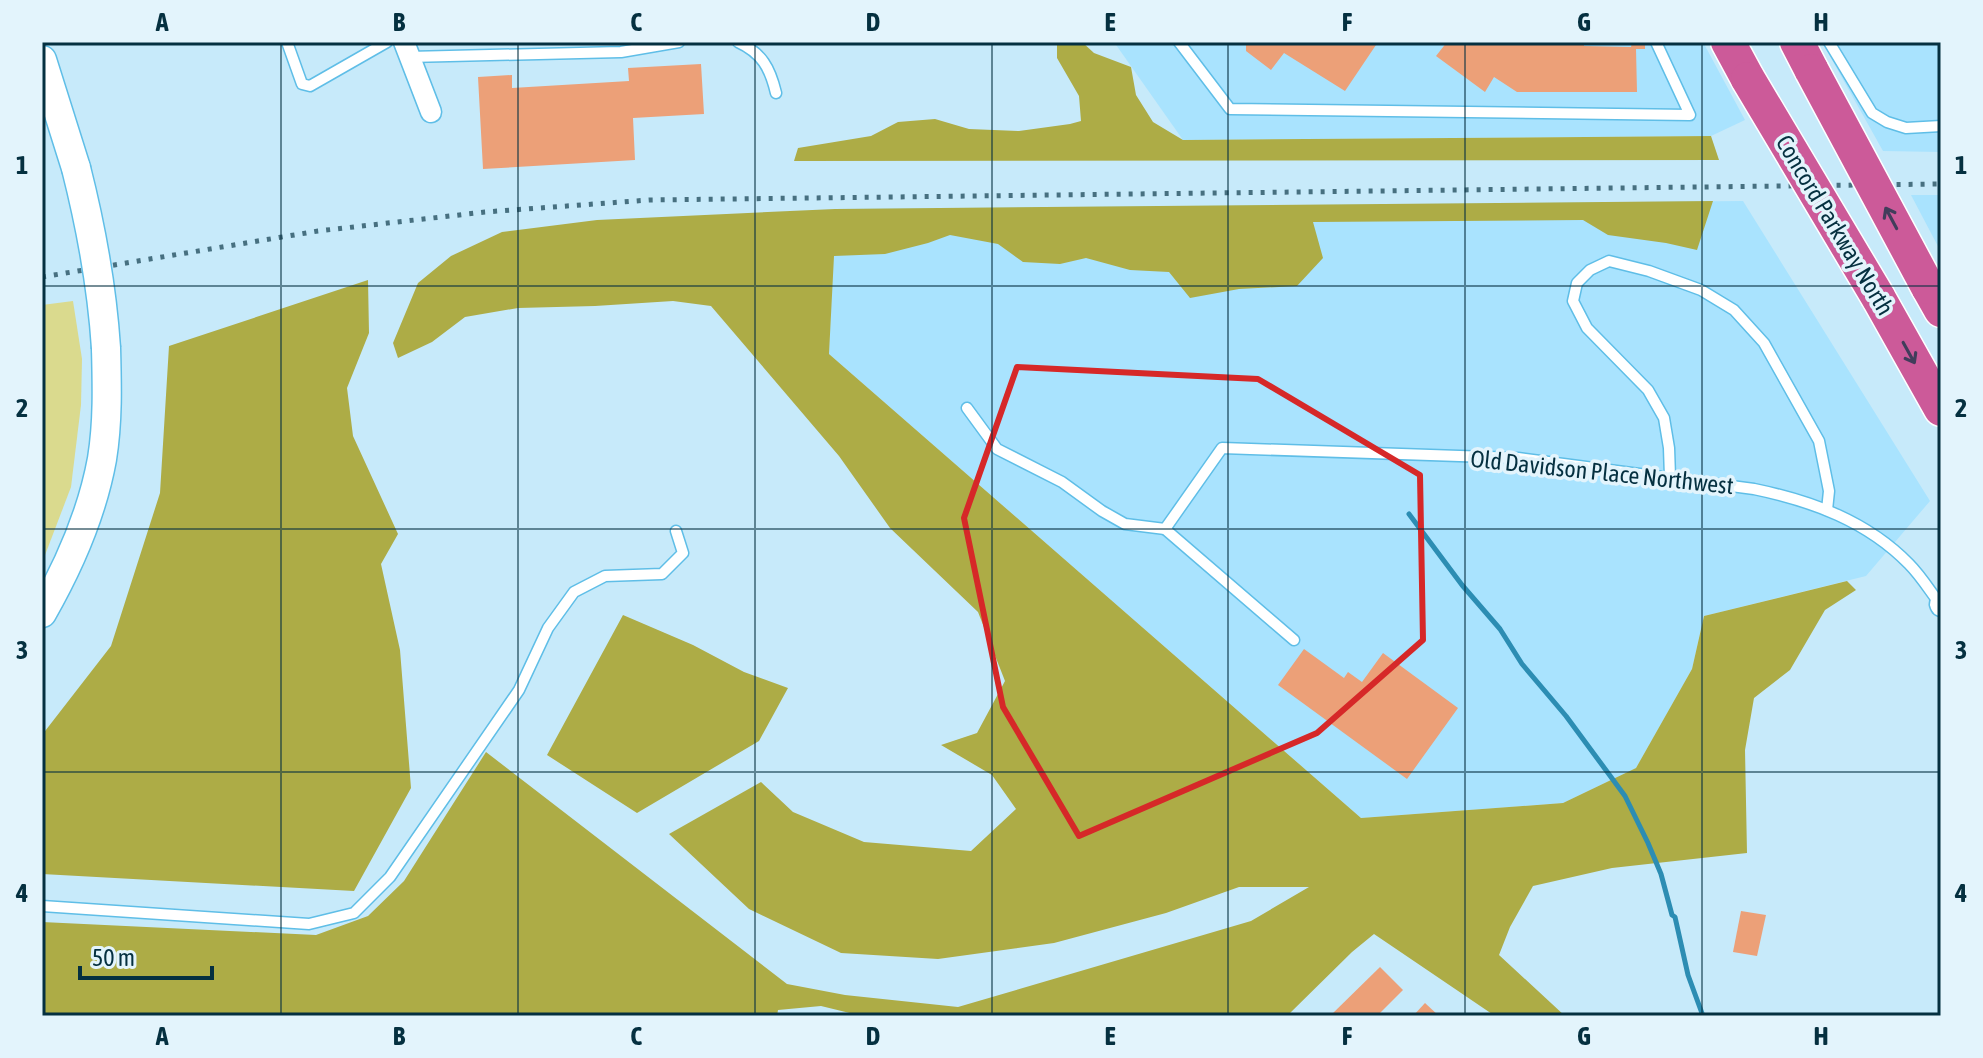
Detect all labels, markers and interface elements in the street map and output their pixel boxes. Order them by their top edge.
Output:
text: A [155,7,169,37]
text: B [393,7,406,37]
text: C [630,7,642,37]
text: D [866,7,880,37]
text: E [1104,7,1116,37]
text: F [1342,7,1353,37]
text: G [1577,7,1591,37]
text: H [1813,7,1829,37]
street label: Concord Parkway North [1771,130,1899,320]
text: 1 [16,150,28,180]
text: 1 [1955,150,1967,180]
one-way arrow [1883,207,1899,231]
one-way arrow [1902,341,1918,364]
text: 2 [16,393,28,423]
text: 2 [1955,393,1967,423]
street label: Old Davidson Place Northwest [1469,445,1735,499]
text: 3 [16,635,28,665]
text: 3 [1955,635,1967,665]
text: 4 [15,878,28,908]
text: 4 [1954,878,1967,908]
scale bar [80,930,212,980]
text: 50 m [92,944,135,971]
text: A [155,1021,169,1051]
text: B [393,1021,406,1051]
text: C [630,1021,642,1051]
text: D [866,1021,880,1051]
text: E [1104,1021,1116,1051]
text: F [1342,1021,1353,1051]
text: G [1577,1021,1591,1051]
text: H [1813,1021,1829,1051]

